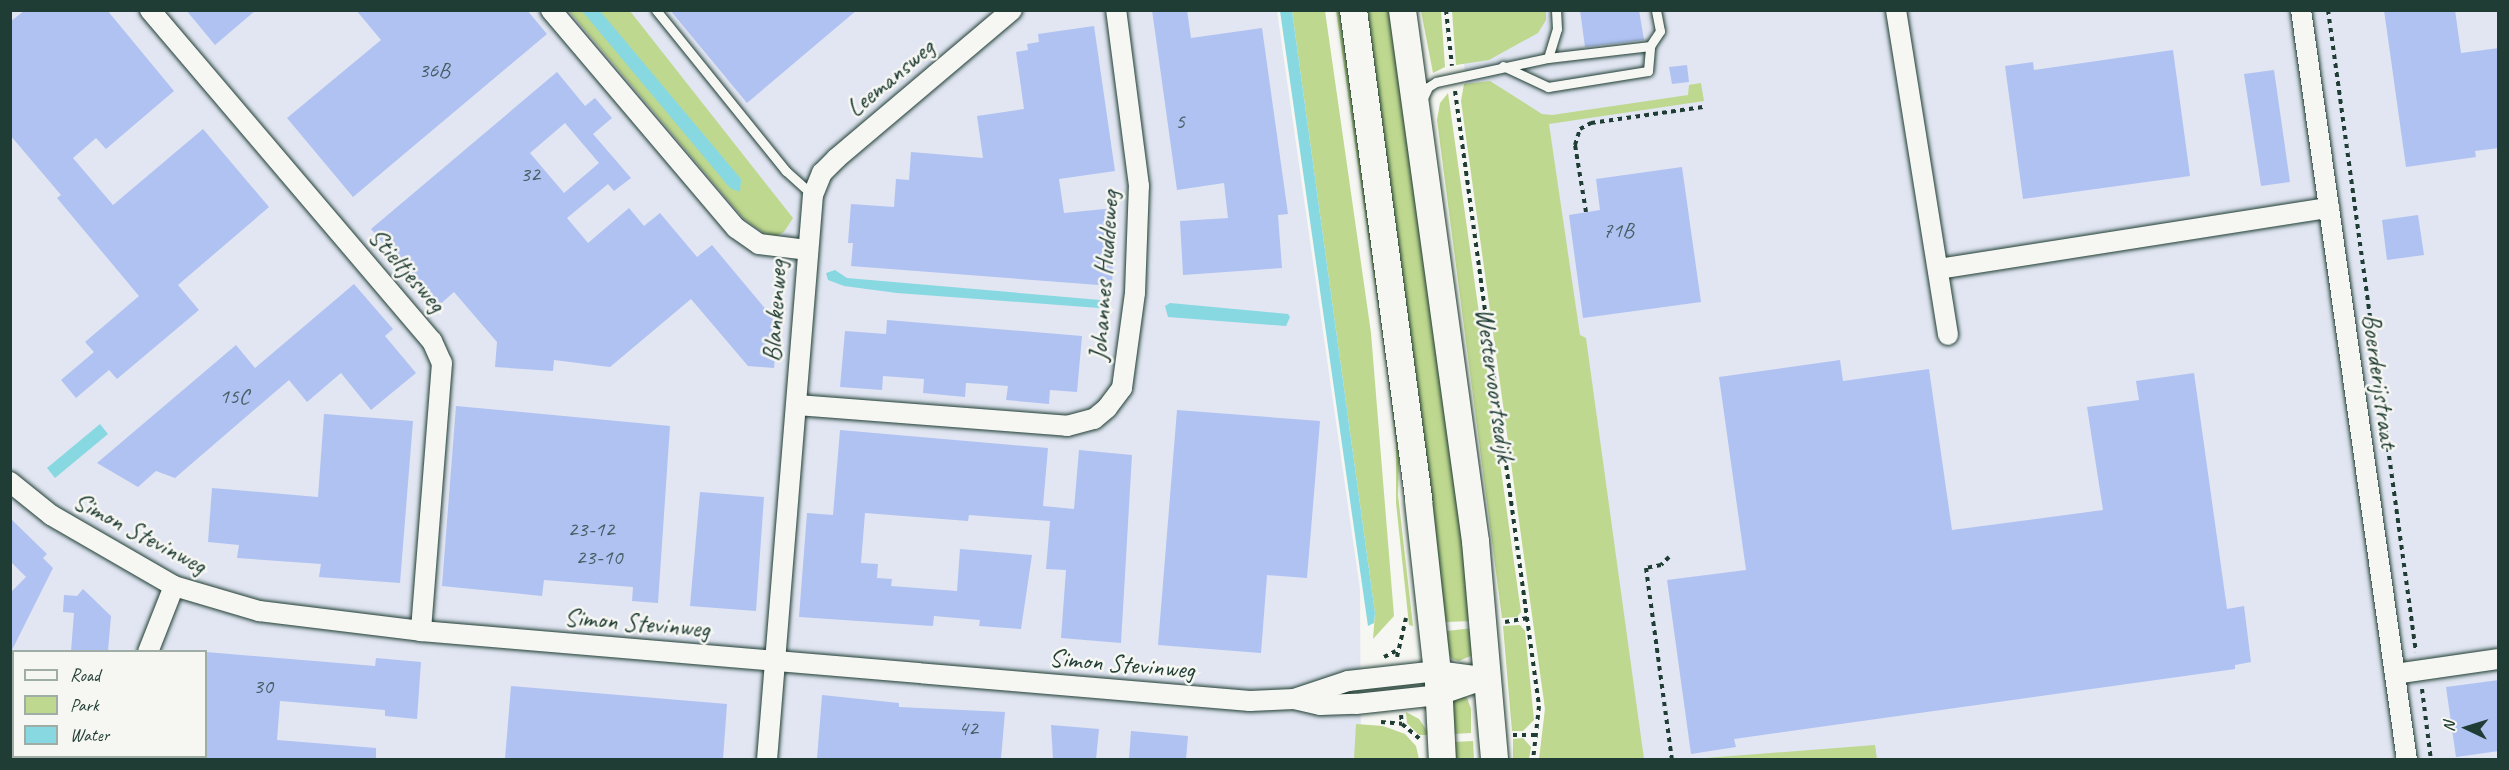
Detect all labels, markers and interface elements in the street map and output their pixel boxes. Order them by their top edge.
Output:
street label: Leemansweg [840,32,940,124]
house number: 36B [418,58,450,84]
house number: 5 [1175,109,1185,135]
house number: 32 [520,162,540,188]
street label: Johannes Huddeweg [1082,190,1126,362]
house number: 71B [1602,218,1634,244]
street label: Stieltjesweg [362,221,452,319]
street label: Blankenweg [757,259,793,363]
street label: Westervoortsedijk [1469,306,1521,464]
street label: Boerderijstraat [2355,312,2405,450]
house number: 15C [219,384,249,410]
street label: Simon Stevinweg [68,485,212,581]
house number: 23-12 [568,517,614,543]
house number: 23-10 [576,545,622,571]
street label: Simon Stevinweg [563,601,711,645]
street label: Simon Stevinweg [1048,642,1196,686]
legend [12,650,207,758]
text: Road [70,664,100,686]
house number: 30 [253,674,273,700]
text: Park [70,694,99,716]
north arrow [2437,698,2497,758]
house number: 42 [958,716,978,742]
text: N [2439,721,2459,732]
text: Water [70,724,109,746]

